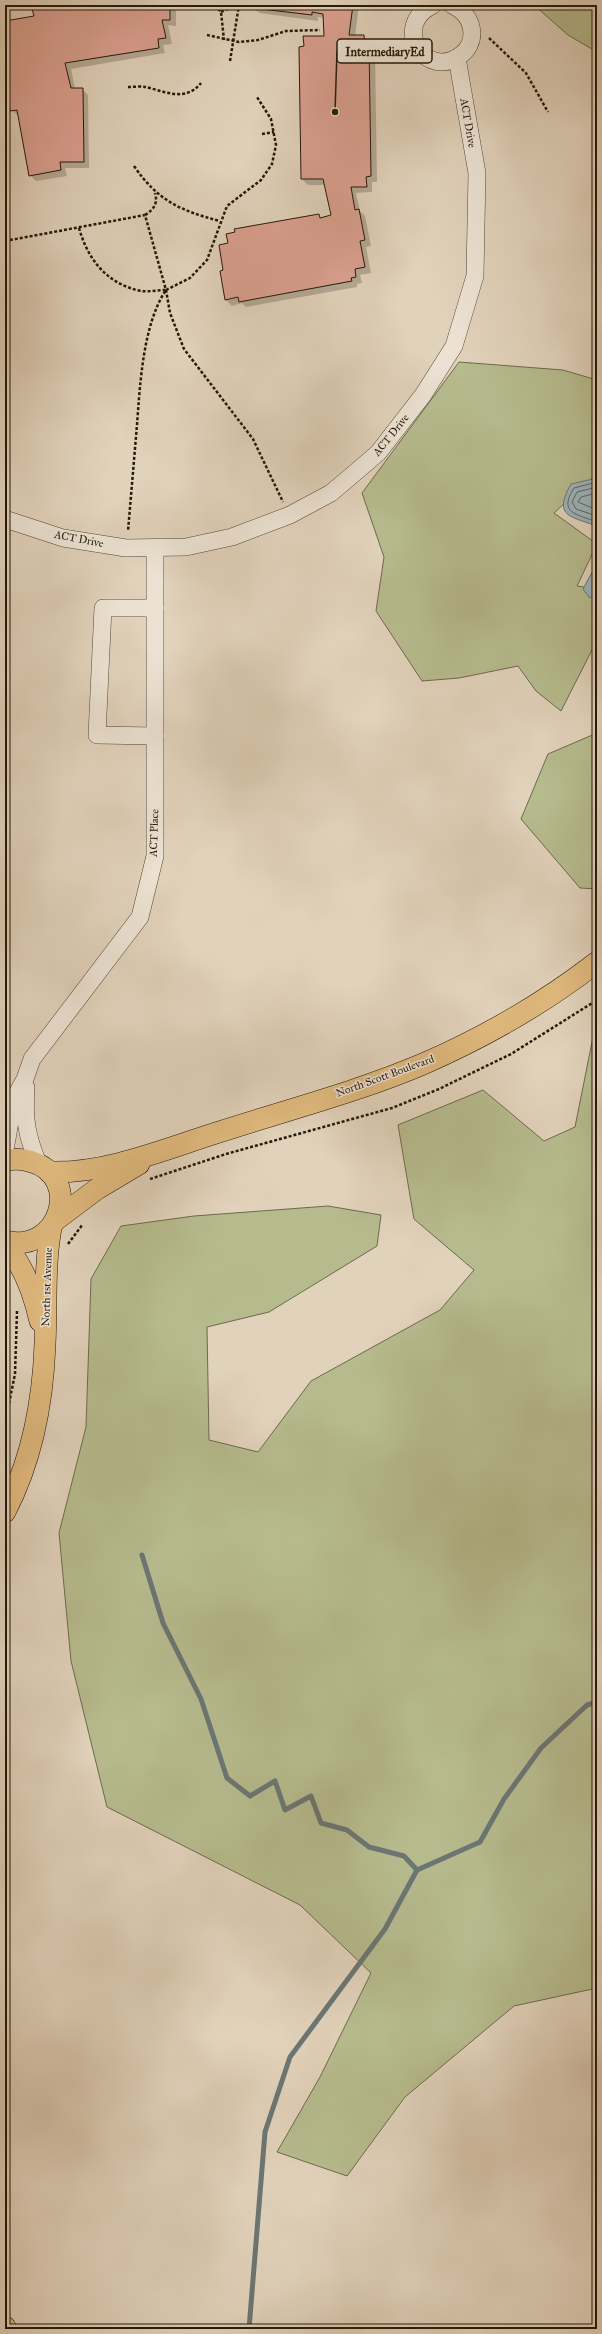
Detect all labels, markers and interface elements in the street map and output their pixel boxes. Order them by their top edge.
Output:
callout: IntermediaryEd [337,39,432,63]
text: IntermediaryEd [345,45,426,60]
street label: ACT Drive [457,96,479,149]
street label: ACT Drive [370,411,412,459]
street label: ACT Drive [52,528,105,550]
street label: ACT Place [147,809,161,858]
street label: North Scott Boulevard [334,1052,436,1100]
street label: North 1st Avenue [39,1247,55,1327]

